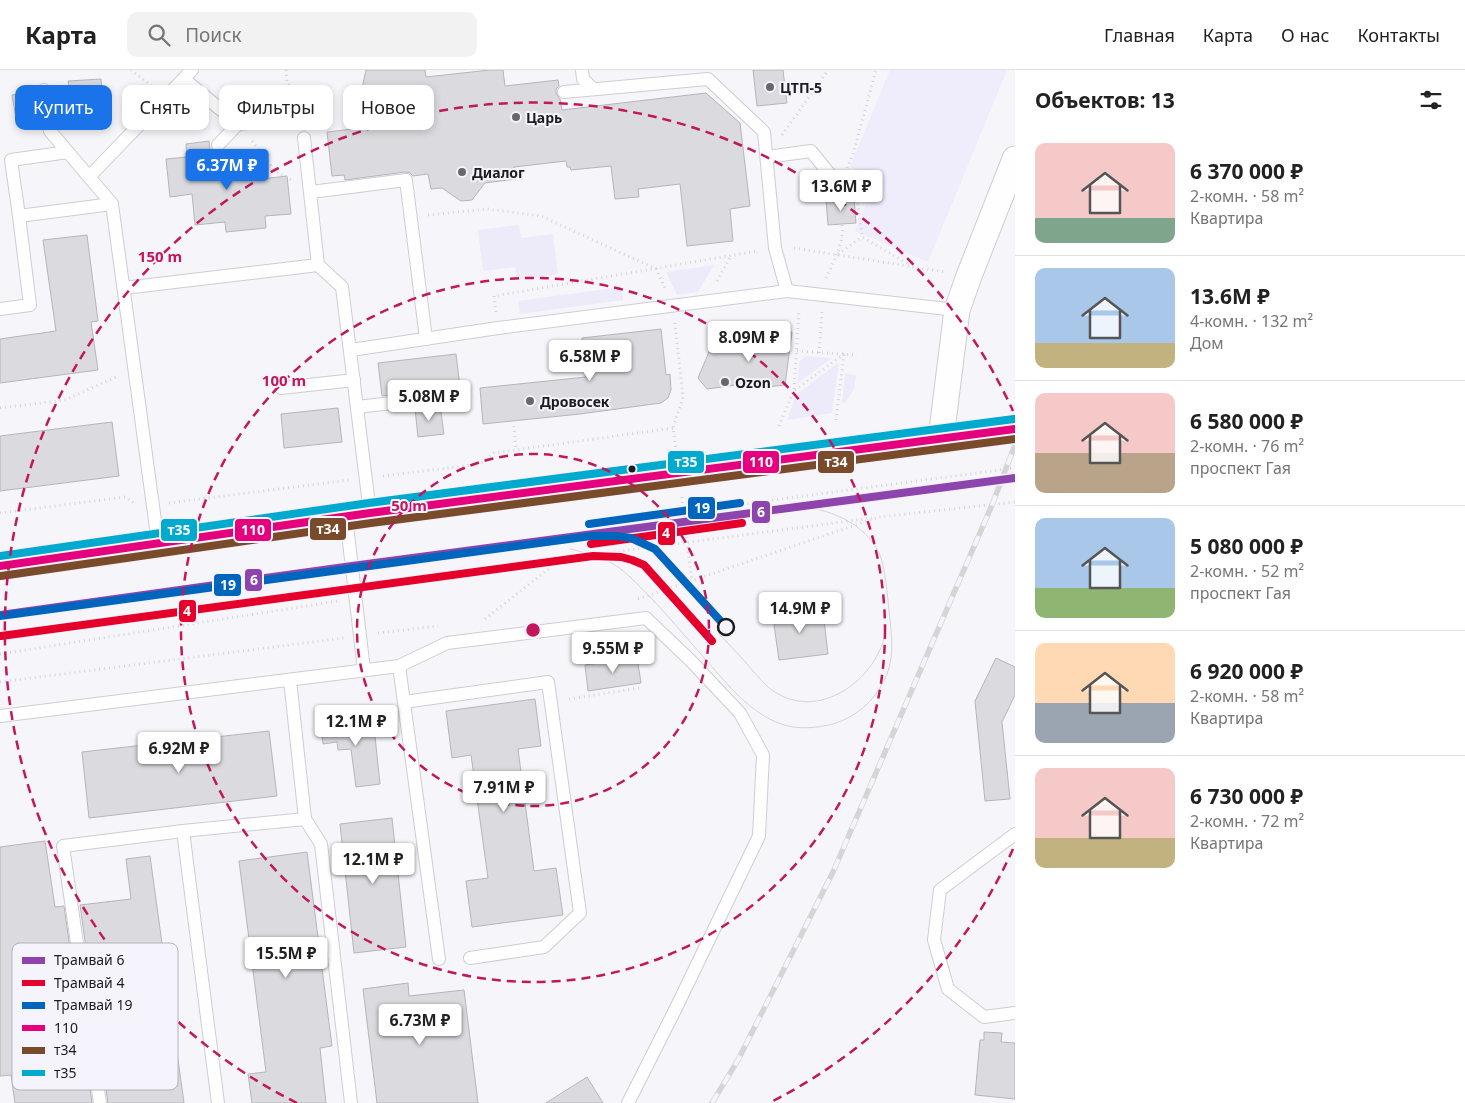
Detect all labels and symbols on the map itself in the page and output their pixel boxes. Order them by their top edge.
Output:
place label: ЦТП-5 [780,78,822,97]
marker: ЦТП-5 [764,81,776,93]
place label: Царь [526,108,562,127]
marker: Царь [510,111,522,123]
pin: 6.37M ₽ [181,148,273,191]
place label: Диалог [472,163,525,182]
marker: Диалог [456,166,468,178]
pin: 13.6M ₽ [795,170,887,212]
text: 150 m [138,246,182,266]
pin: 8.09M ₽ [703,320,795,363]
pin: 6.58M ₽ [544,340,636,382]
text: 100 m [262,370,306,390]
place label: Ozon [735,373,771,392]
marker: Ozon [719,376,731,388]
pin: 5.08M ₽ [383,380,475,422]
place label: Дровосек [540,392,610,411]
marker: Дровосек [524,395,536,407]
line badge: т35 [667,450,705,474]
line badge: 110 [742,450,780,474]
line badge: т34 [817,450,855,474]
text: т35 [674,452,698,471]
text: 110 [749,452,773,471]
text: т34 [824,452,848,471]
unlabelled marker [627,464,637,474]
text: 50 m [391,495,427,515]
line badge: 19 [687,496,716,520]
text: 19 [694,498,710,517]
line badge: 6 [751,500,771,524]
text: 6 [757,502,765,521]
line badge: т34 [309,517,347,541]
line badge: т35 [160,518,198,542]
line badge: 110 [234,518,272,542]
text: т34 [316,519,340,538]
text: т35 [167,520,191,539]
text: 110 [241,520,265,539]
line badge: 4 [657,521,676,546]
text: 4 [662,523,670,542]
line badge: 6 [244,568,263,592]
text: 6 [250,570,258,589]
line badge: 19 [213,573,242,597]
text: 19 [220,575,236,594]
pin: 14.9M ₽ [754,592,846,634]
line badge: 4 [178,599,197,623]
text: 4 [183,601,191,620]
unlabelled marker [717,618,735,636]
centre of rings [524,621,542,639]
pin: 9.55M ₽ [567,632,659,674]
pin: 12.1M ₽ [310,704,402,747]
pin: 6.92M ₽ [133,732,225,774]
pin: 7.91M ₽ [458,770,550,813]
pin: 12.1M ₽ [327,842,419,885]
pin: 15.5M ₽ [240,936,332,979]
legend [12,943,178,1090]
text: Трамвай 6 [54,950,124,969]
text: Трамвай 4 [54,973,124,992]
text: Трамвай 19 [54,995,132,1014]
pin: 6.73M ₽ [374,1004,466,1046]
text: 110 [54,1018,78,1037]
text: т34 [54,1040,77,1059]
text: т35 [54,1063,77,1082]

